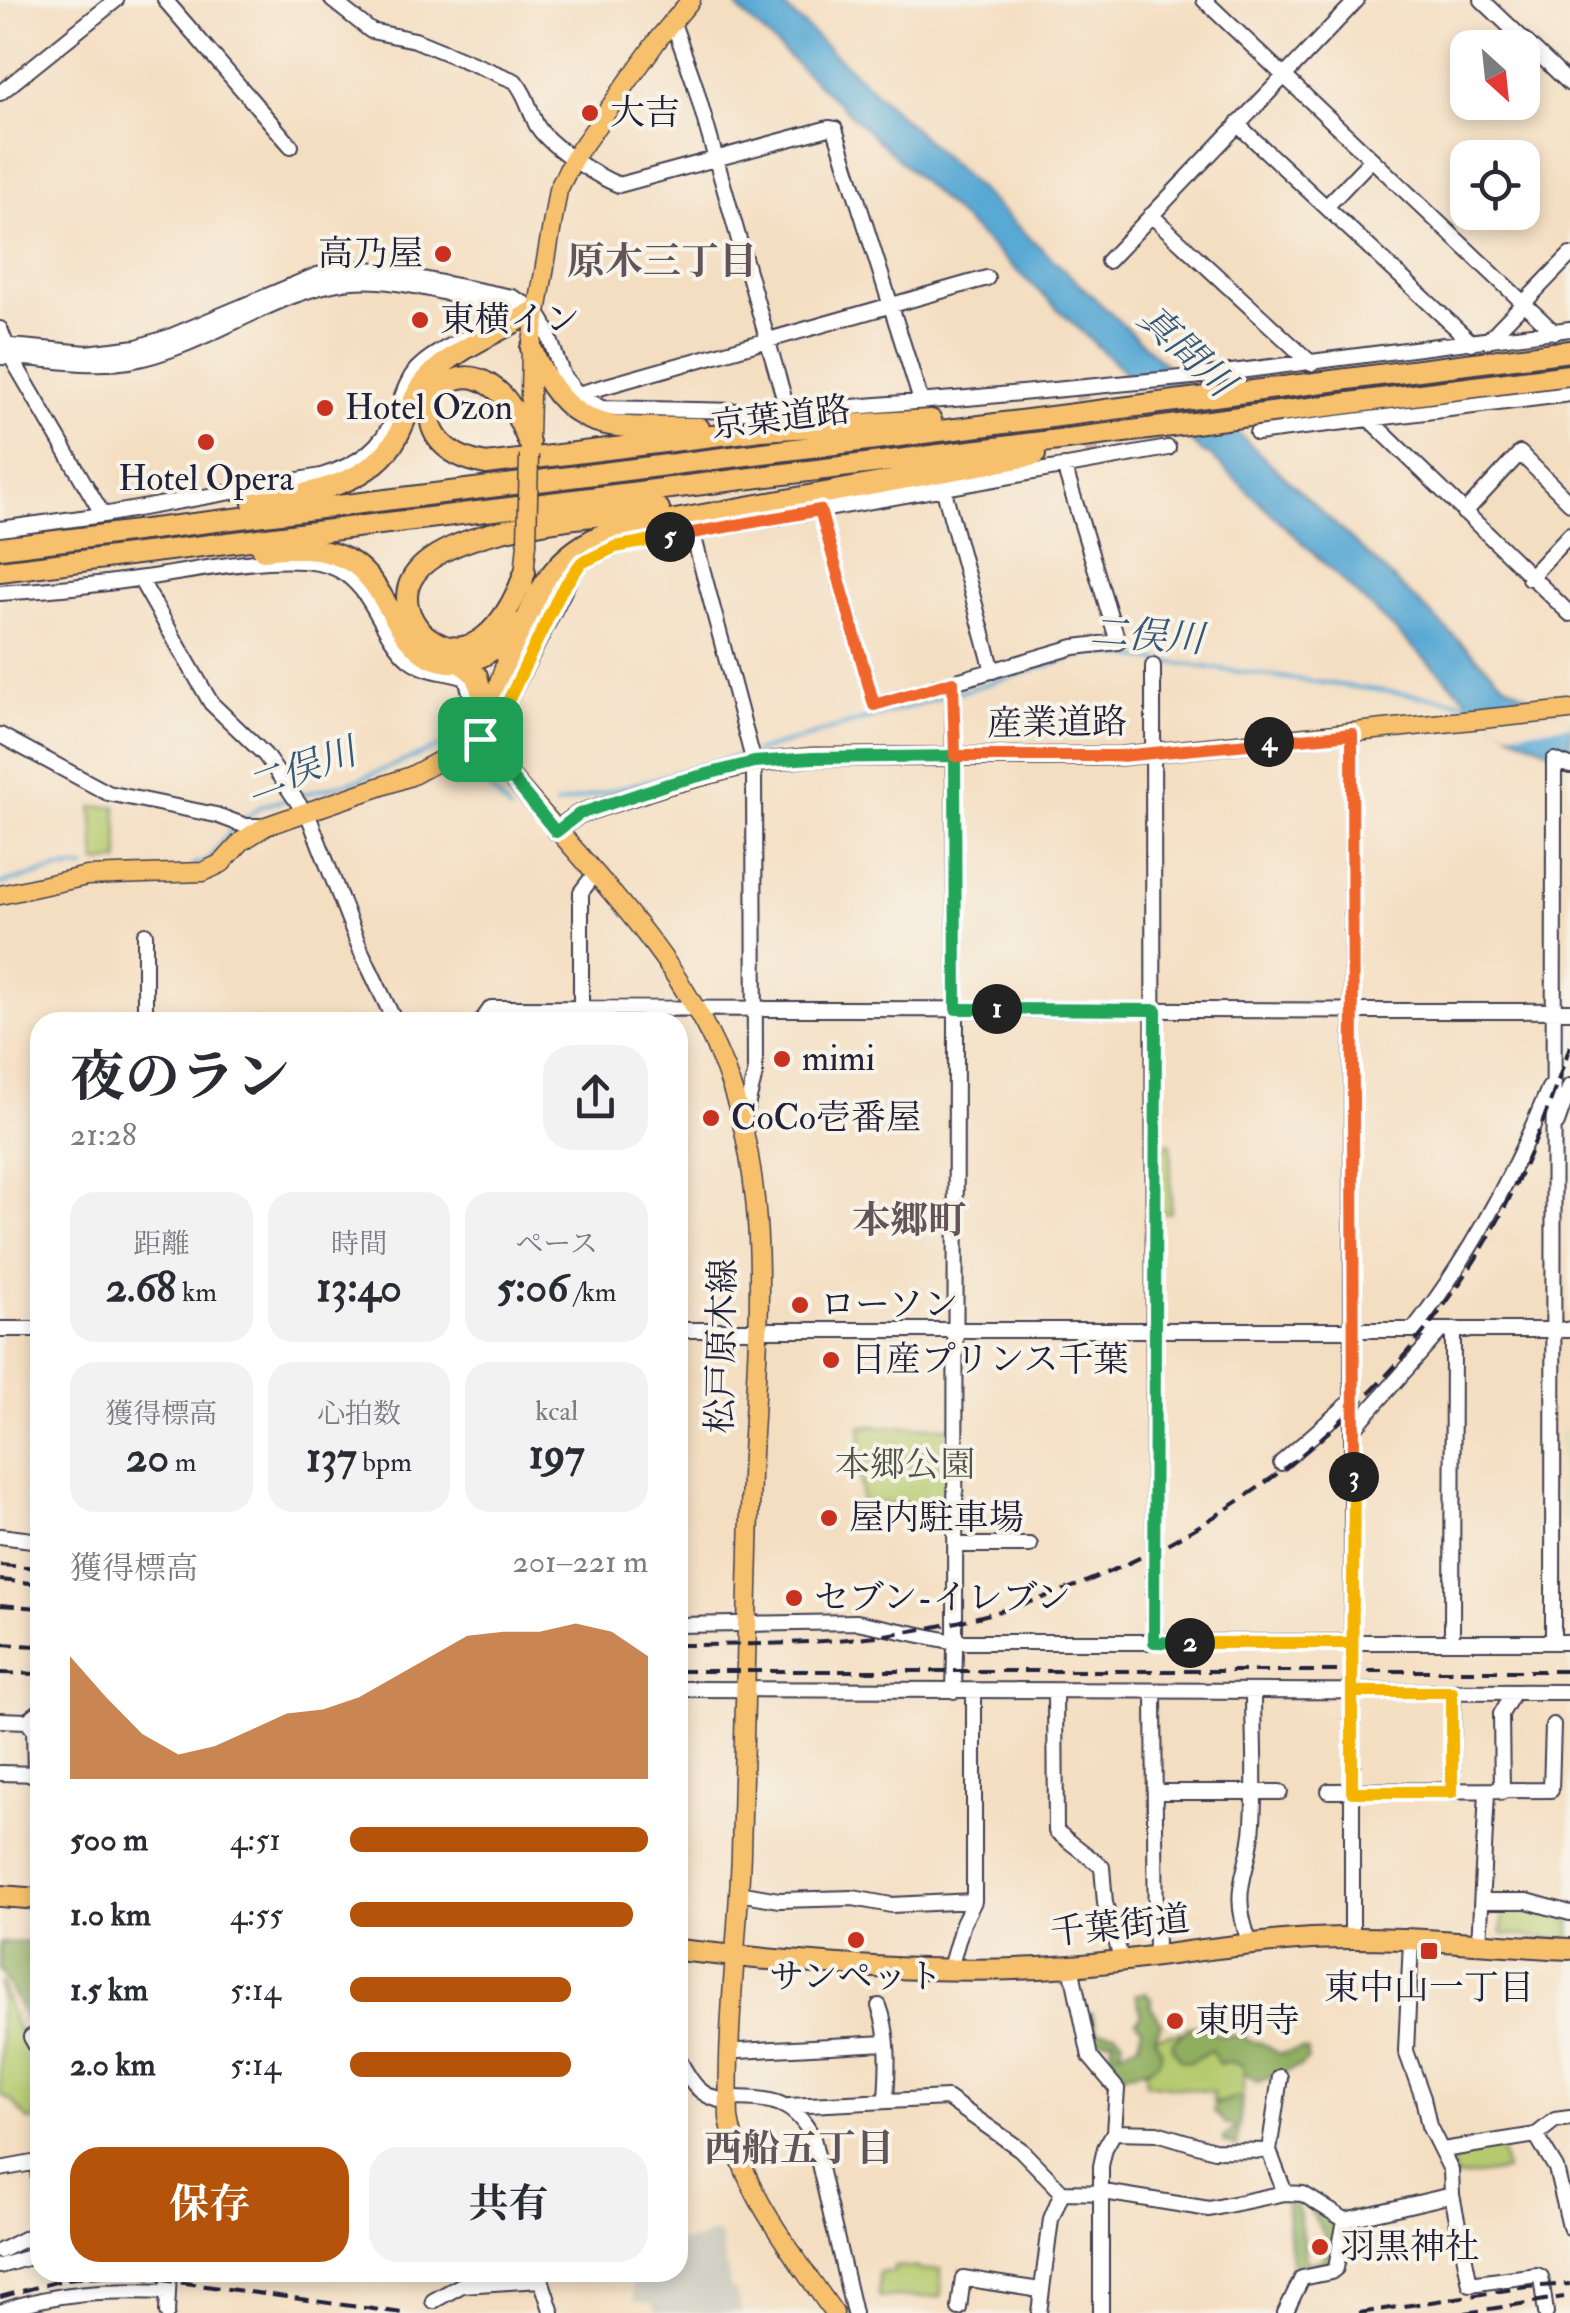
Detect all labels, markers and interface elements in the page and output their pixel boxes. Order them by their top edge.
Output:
north arrow [1450,30,1540,120]
map controls [1450,30,1540,230]
place label: 大吉 [610,91,680,135]
marker: 大吉 [579,102,601,124]
button: locate [1450,140,1540,230]
place label: 高乃屋 [318,232,423,276]
district label: 原木三丁目 [567,238,757,286]
marker: 高乃屋 [432,243,454,265]
water label: 真間川 [1128,295,1247,410]
place label: 東横イン [440,298,580,342]
marker: 東横イン [409,309,431,331]
place label: Hotel Ozon [345,386,513,430]
street label: 京葉道路 [709,388,853,448]
marker: Hotel Ozon [314,397,336,419]
marker: Hotel Opera [195,431,217,453]
place label: Hotel Opera [118,457,294,501]
pin: 5 [645,512,695,562]
text: 5 [664,519,676,554]
water label: 二俣川 [1088,608,1210,664]
pin [438,697,523,782]
street label: 産業道路 [987,700,1127,746]
icon: arrive [453,712,508,767]
pin: 4 [1244,717,1294,767]
text: 4 [1261,724,1277,759]
water label: 二俣川 [239,727,367,812]
pin: 1 [972,984,1022,1034]
text: 1 [992,991,1002,1026]
place label: mimi [802,1037,875,1081]
text: 夜のラン [70,1043,290,1112]
button: share [543,1045,648,1150]
marker: mimi [771,1048,793,1070]
place label: CoCo壱番屋 [731,1096,921,1140]
marker: CoCo壱番屋 [700,1107,722,1129]
text: 21:28 [70,1115,137,1155]
district label: 本郷町 [852,1197,966,1245]
text: 距離 [133,1227,189,1262]
text: 時間 [331,1227,387,1262]
text: ペース [515,1227,598,1262]
street label: 松戸原木線 [698,1258,746,1434]
text: 2.68 [106,1262,176,1314]
text: 13:40 [316,1262,402,1314]
text: 5:06 [497,1262,568,1314]
text: km [176,1275,217,1310]
text: /km [568,1275,617,1310]
place label: ローソン [820,1283,959,1327]
marker: ローソン [789,1294,811,1316]
place label: 日産プリンス千葉 [851,1338,1129,1382]
marker: 日産プリンス千葉 [820,1349,842,1371]
text: kcal [535,1394,578,1429]
text: 獲得標高 [105,1397,217,1432]
text: 心拍数 [317,1397,401,1432]
text: 197 [529,1429,584,1481]
text: 20 [126,1432,169,1484]
text: 137 [306,1432,356,1484]
park label: 本郷公園 [835,1443,975,1487]
text: m [169,1445,197,1480]
text: bpm [356,1445,412,1480]
pin: 3 [1329,1452,1379,1502]
text: 3 [1349,1459,1359,1494]
place label: 屋内駐車場 [849,1496,1024,1540]
marker: 屋内駐車場 [818,1507,840,1529]
text: 201–221 m [513,1542,648,1582]
text: 獲得標高 [70,1549,198,1589]
place label: セブン-イレブン [814,1576,1071,1620]
marker: セブン-イレブン [783,1587,805,1609]
pin: 2 [1165,1618,1215,1668]
text: 2 [1183,1625,1197,1660]
text: 500 m [70,1820,148,1860]
text: 4:51 [230,1820,281,1860]
text: 1.0 km [70,1895,151,1935]
text: 4:55 [230,1895,283,1935]
street label: 千葉街道 [1048,1897,1192,1955]
marker: サンペット [845,1929,867,1951]
marker: 東中山一丁目 [1418,1940,1440,1962]
place label: サンペット [769,1955,943,1999]
place label: 東中山一丁目 [1324,1966,1534,2010]
text: 1.5 km [70,1970,148,2010]
text: 5:14 [230,1970,281,2010]
place label: 東明寺 [1195,1999,1300,2043]
marker: 東明寺 [1164,2010,1186,2032]
text: 2.0 km [70,2045,156,2085]
text: 5:14 [230,2045,281,2085]
district label: 西船五丁目 [704,2125,894,2173]
button: 保存 [70,2147,349,2262]
button: 共有 [369,2147,648,2262]
place label: 羽黒神社 [1340,2225,1480,2269]
marker: 羽黒神社 [1309,2236,1331,2258]

